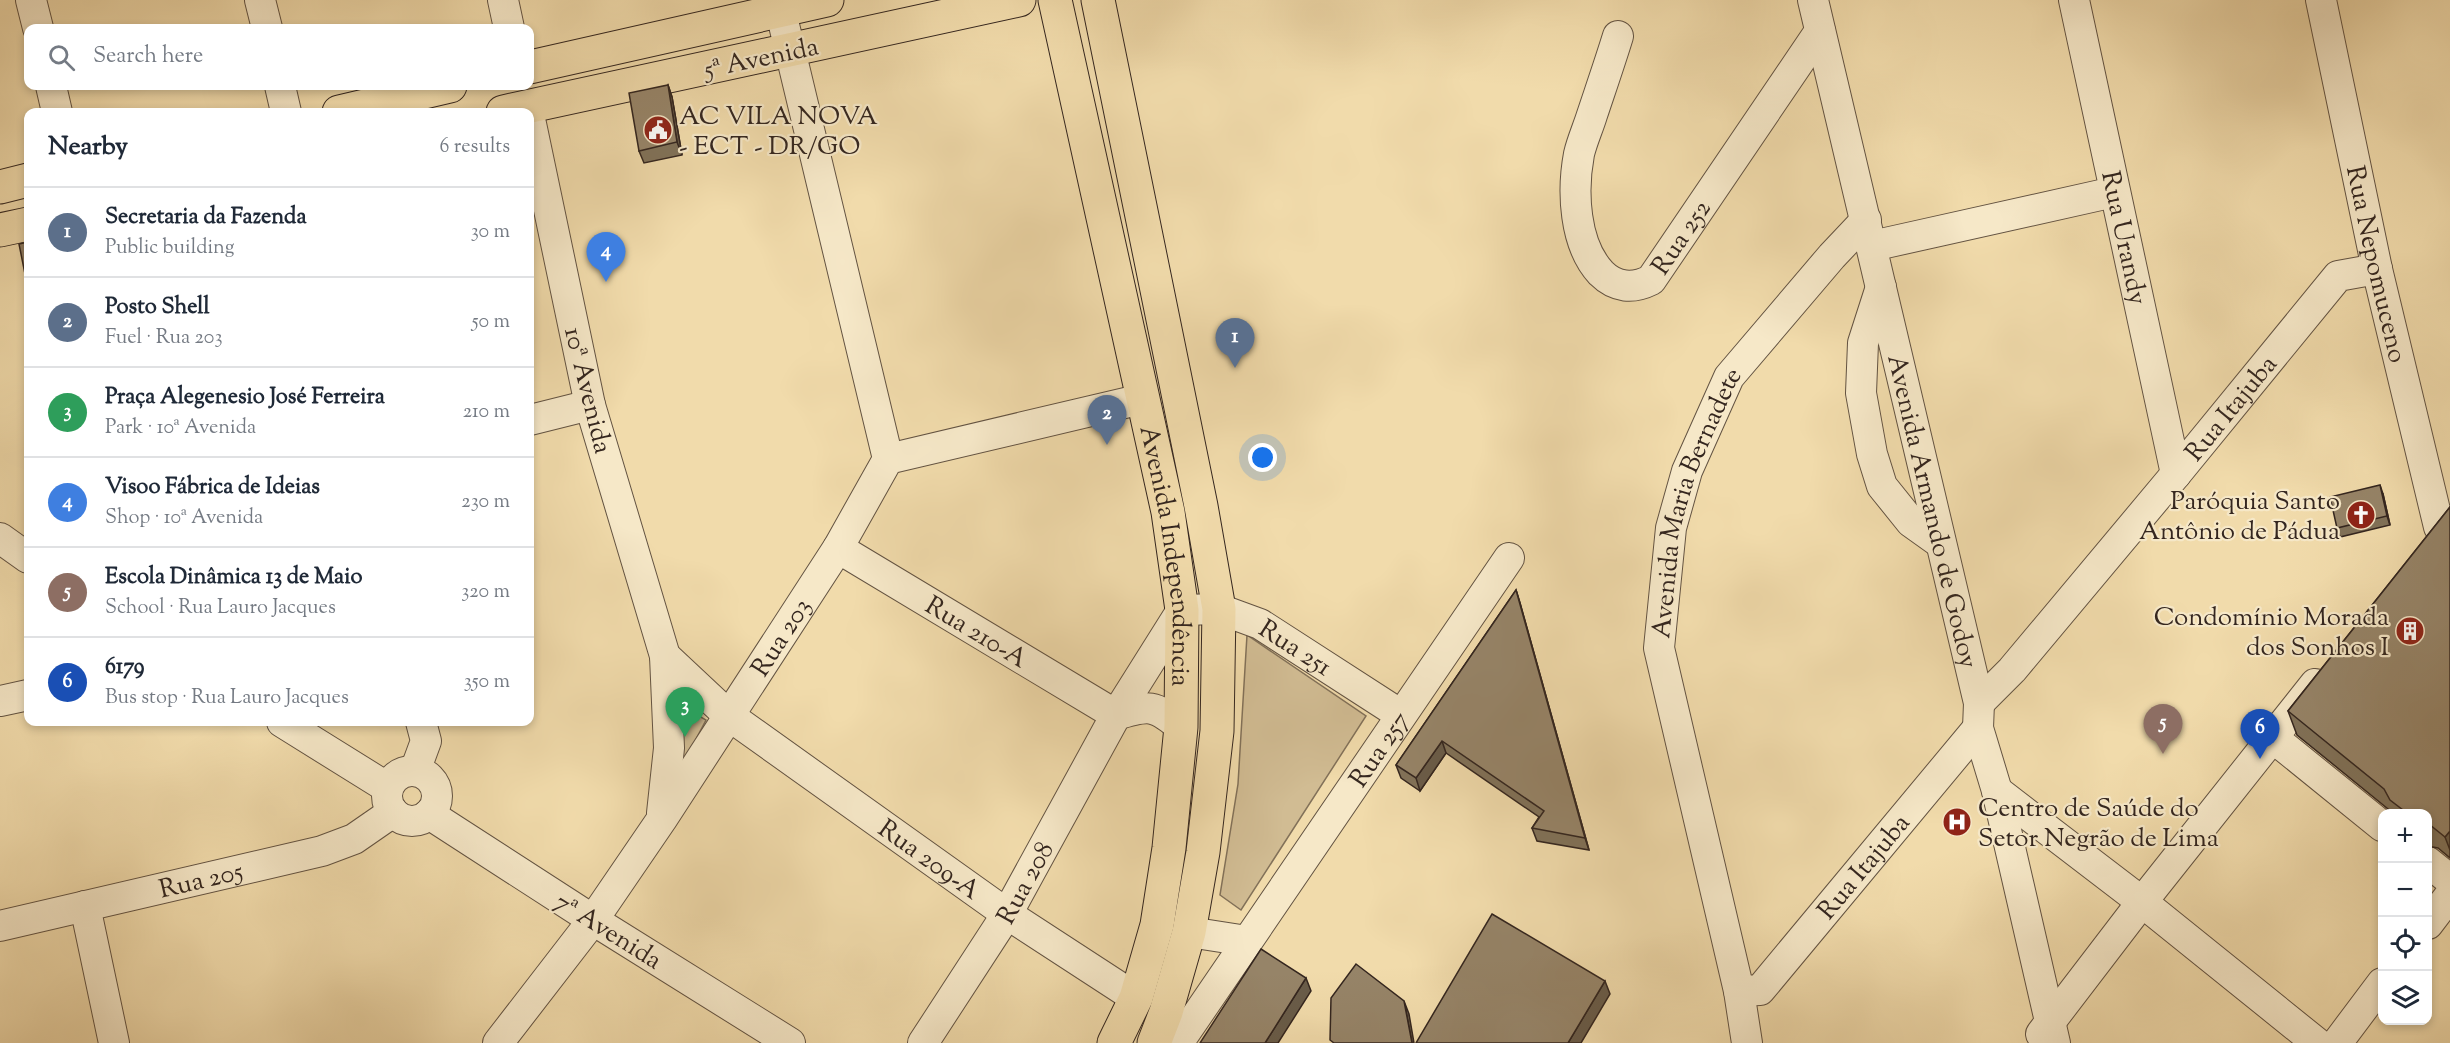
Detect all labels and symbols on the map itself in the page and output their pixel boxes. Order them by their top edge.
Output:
street label: 5ª Avenida [699,29,822,90]
place label: AC VILA NOVA - ECT - DR/GO [679,99,878,166]
public building icon: AC VILA NOVA - ECT - DR/GO [642,114,674,146]
street label: Rua Nepomuceno [2335,163,2415,367]
street label: Rua Urandy [2090,168,2155,308]
street label: Rua 252 [1644,193,1721,283]
pin: 4 [586,232,626,282]
pin: 1 [1216,318,1254,368]
street label: 10ª Avenida [553,323,620,458]
street label: Rua Itajuba [2177,348,2287,470]
street label: Avenida Armando de Godoy [1876,351,1986,672]
street label: Avenida Maria Bernadete [1644,359,1751,640]
pin: 2 [1088,396,1126,445]
street label: Avenida Independência [1128,422,1198,687]
your location [1248,443,1277,472]
place label: Paróquia Santo Antônio de Pádua [2139,484,2340,551]
church icon: Paróquia Santo Antônio de Pádua [2345,499,2377,531]
street label: Rua 210-A [917,588,1034,679]
street label: Rua 203 [743,592,822,685]
place label: Condomínio Morada dos Sonhos I [2154,600,2389,667]
street label: Rua 251 [1251,612,1338,687]
building icon: Condomínio Morada dos Sonhos I [2394,615,2426,647]
pin: 3 [666,688,704,737]
pin: 5 [2144,704,2182,754]
street label: Rua 257 [1342,705,1420,796]
pin: 6 [2240,710,2280,759]
place label: Centro de Saúde do Setor Negrão de Lima [1978,791,2219,858]
hospital icon: Centro de Saúde do Setor Negrão de Lima [1941,806,1973,838]
street label: Rua Itajuba [1810,807,1920,929]
street label: Rua 209-A [870,812,987,910]
street label: Rua 208 [989,835,1064,932]
street label: Rua 205 [155,854,247,909]
street label: 7ª Avenida [547,885,669,980]

